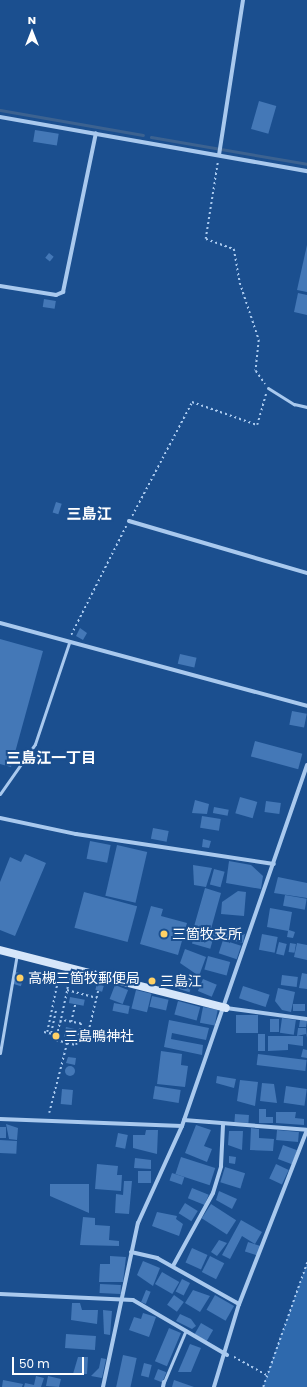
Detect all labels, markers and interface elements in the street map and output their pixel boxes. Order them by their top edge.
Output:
north arrow [12,12,52,52]
text: N [28,12,36,28]
district label: 三島江 [67,505,111,523]
district label: 三島江一丁目 [6,749,96,767]
place label: 三箇牧支所 [172,926,242,942]
marker: 三箇牧支所 [159,929,169,939]
place label: 高槻三箇牧郵便局 [28,970,140,986]
marker: 高槻三箇牧郵便局 [15,973,25,983]
place label: 三島江 [160,973,202,989]
marker: 三島江 [147,976,157,986]
place label: 三島鴨神社 [64,1028,134,1044]
marker: 三島鴨神社 [51,1031,61,1041]
scale bar [14,1349,86,1375]
text: 50 m [19,1355,50,1372]

